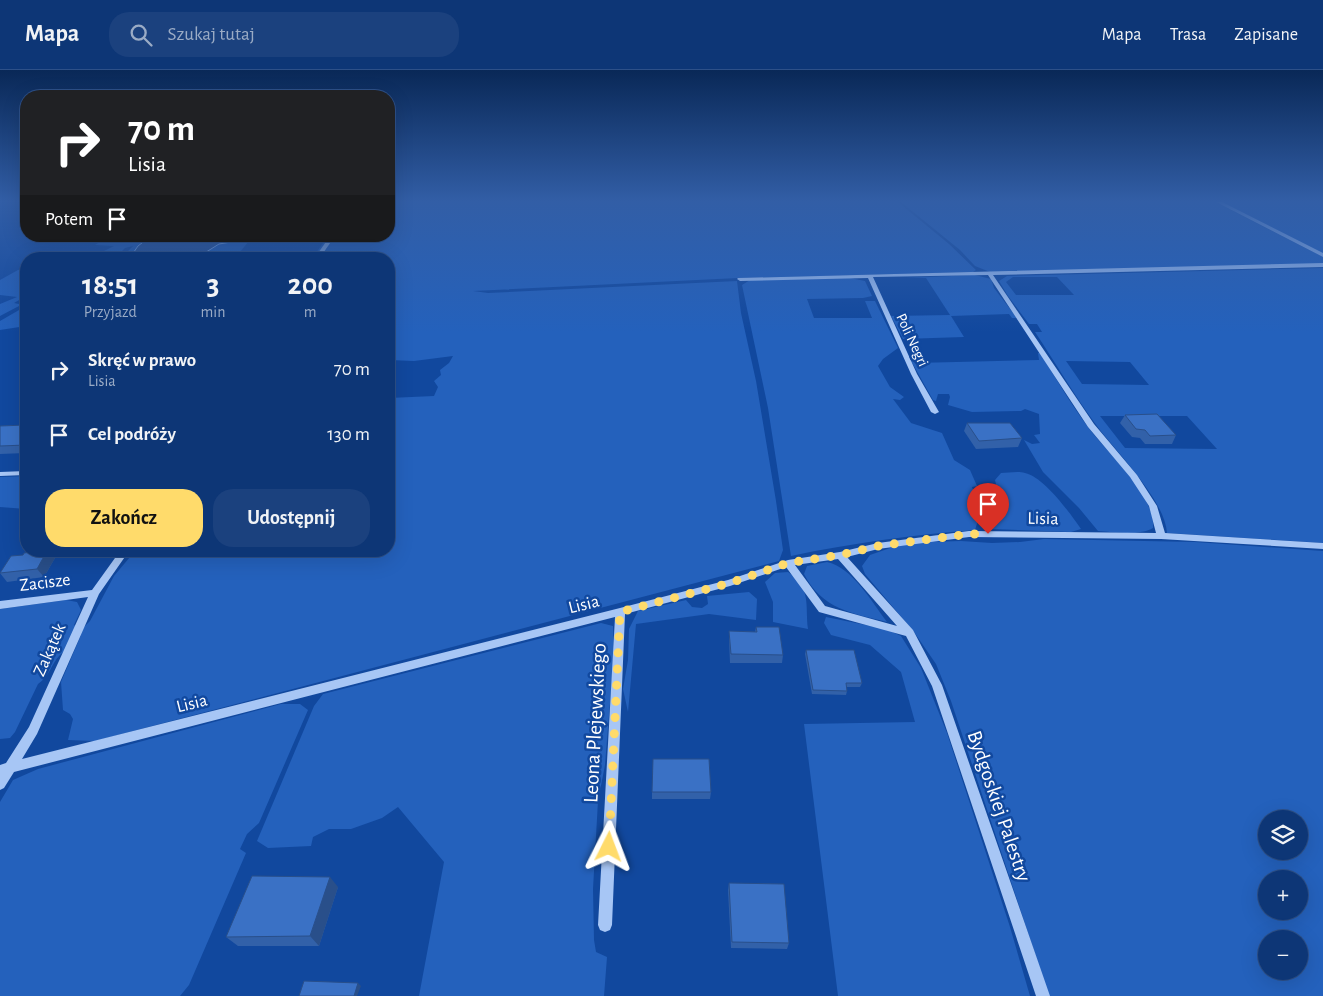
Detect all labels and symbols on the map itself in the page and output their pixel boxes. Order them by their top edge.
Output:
street label: Poli Negri [893,311,931,369]
pin [967,483,1009,534]
street label: Lisia [1027,510,1059,528]
street label: Zacisze [18,571,72,595]
street label: Lisia [567,592,601,618]
street label: Zakątek [30,620,70,679]
street label: Leona Plejewskiego [580,643,610,803]
street label: Lisia [175,691,209,717]
street label: Bydgoskiej Palestry [963,728,1035,884]
position arrow [582,820,634,872]

